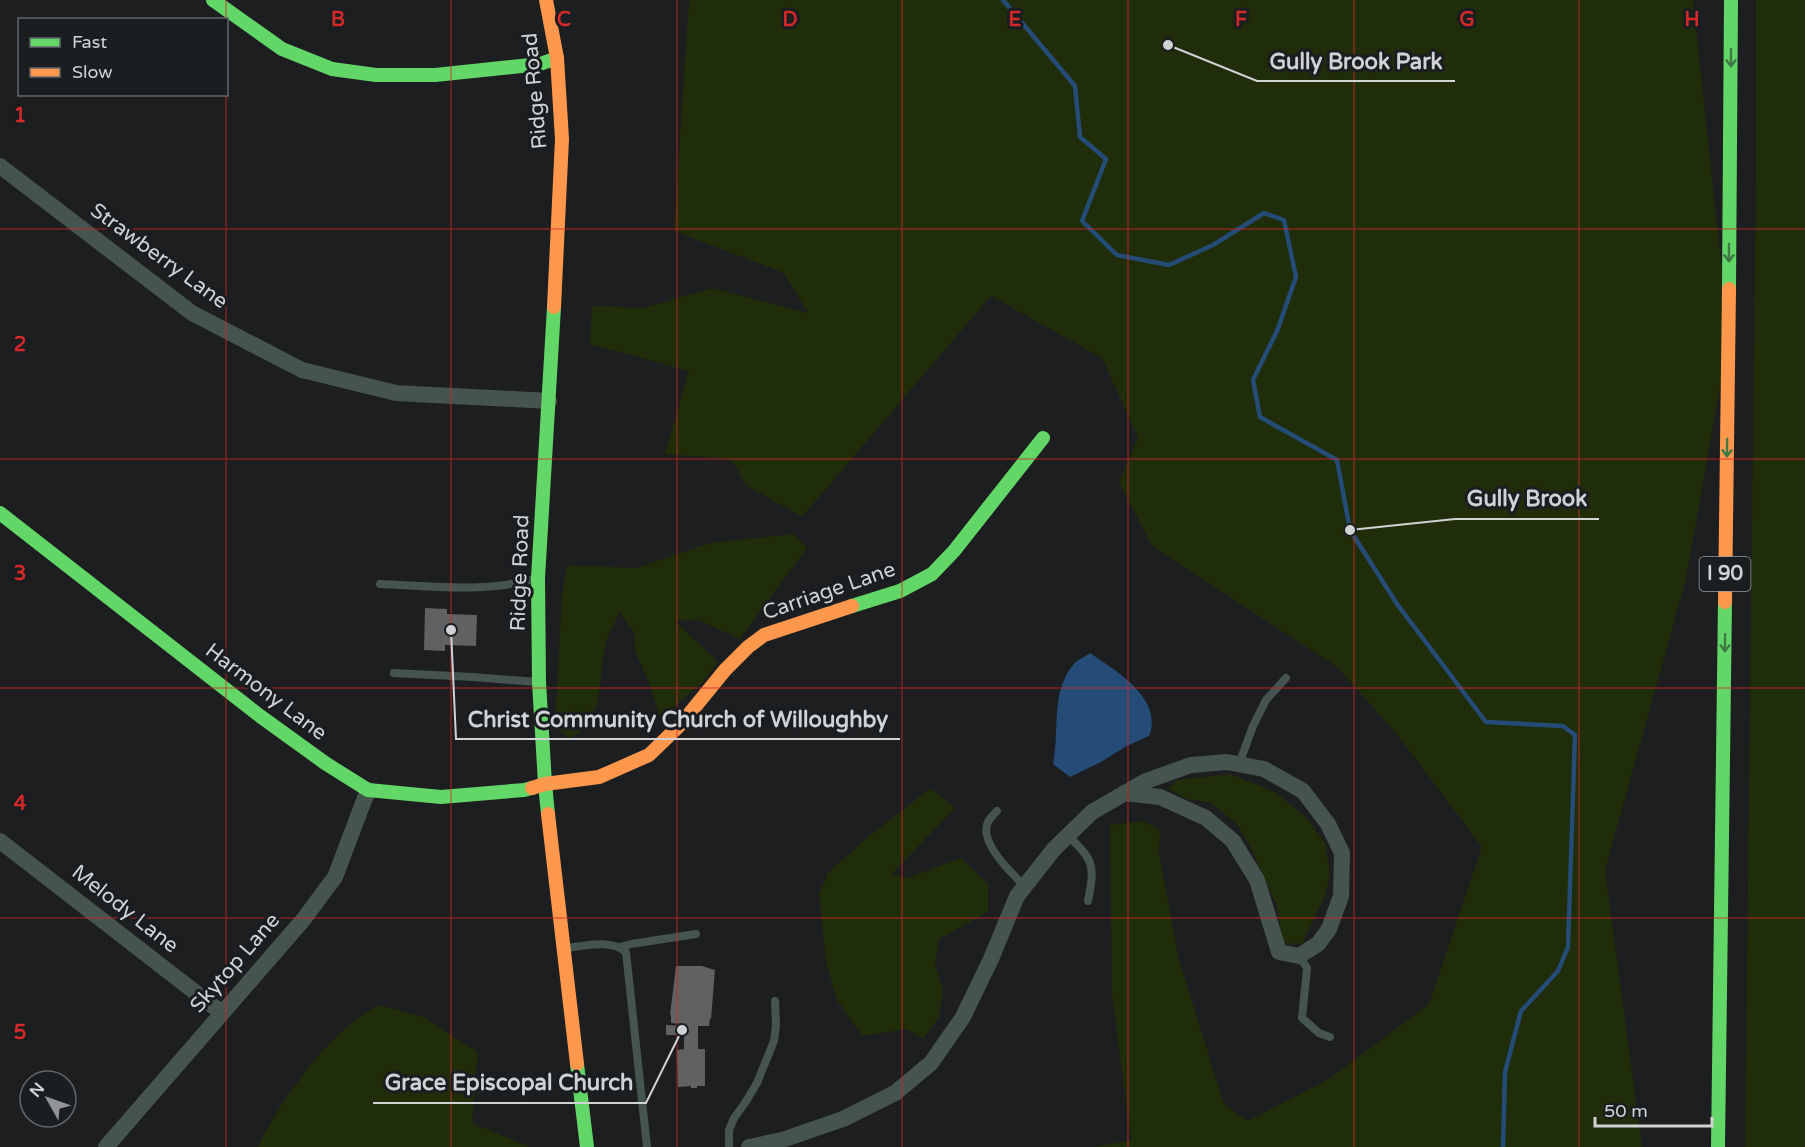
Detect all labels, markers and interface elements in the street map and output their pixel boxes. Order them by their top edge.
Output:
text: B [331,8,345,32]
text: C [557,8,571,32]
text: D [782,8,798,32]
text: E [1009,8,1022,32]
text: F [1235,8,1247,32]
text: G [1459,8,1475,32]
text: H [1684,8,1700,32]
legend [18,18,228,96]
text: Fast [72,31,107,53]
street label: Ridge Road [517,32,553,150]
callout: Gully Brook Park [1257,41,1455,81]
one-way arrow [1725,48,1737,68]
text: Gully Brook Park [1269,49,1443,75]
text: Slow [72,61,113,83]
text: 1 [14,104,26,128]
street label: Strawberry Lane [86,198,232,314]
one-way arrow [1723,243,1735,263]
text: 2 [14,333,26,357]
one-way arrow [1721,438,1733,458]
callout: Gully Brook [1455,479,1599,519]
text: Gully Brook [1467,486,1587,512]
street label: Ridge Road [505,514,535,632]
street label: Carriage Lane [759,557,899,625]
road number: I 90 [1700,557,1750,591]
text: 3 [14,562,26,586]
one-way arrow [1719,633,1730,653]
street label: Harmony Lane [200,638,332,746]
callout: Christ Community Church of Willoughby [456,699,900,739]
text: Christ Community Church of Willoughby [468,707,888,733]
text: 4 [14,792,27,816]
street label: Melody Lane [67,860,183,958]
street label: Skytop Lane [185,908,285,1018]
text: 5 [14,1021,26,1045]
callout: Grace Episcopal Church [373,1063,646,1103]
north arrow [18,1069,78,1129]
text: Grace Episcopal Church [385,1070,633,1096]
text: N [25,1079,49,1101]
scale bar [1595,1090,1712,1128]
text: 50 m [1604,1100,1648,1122]

